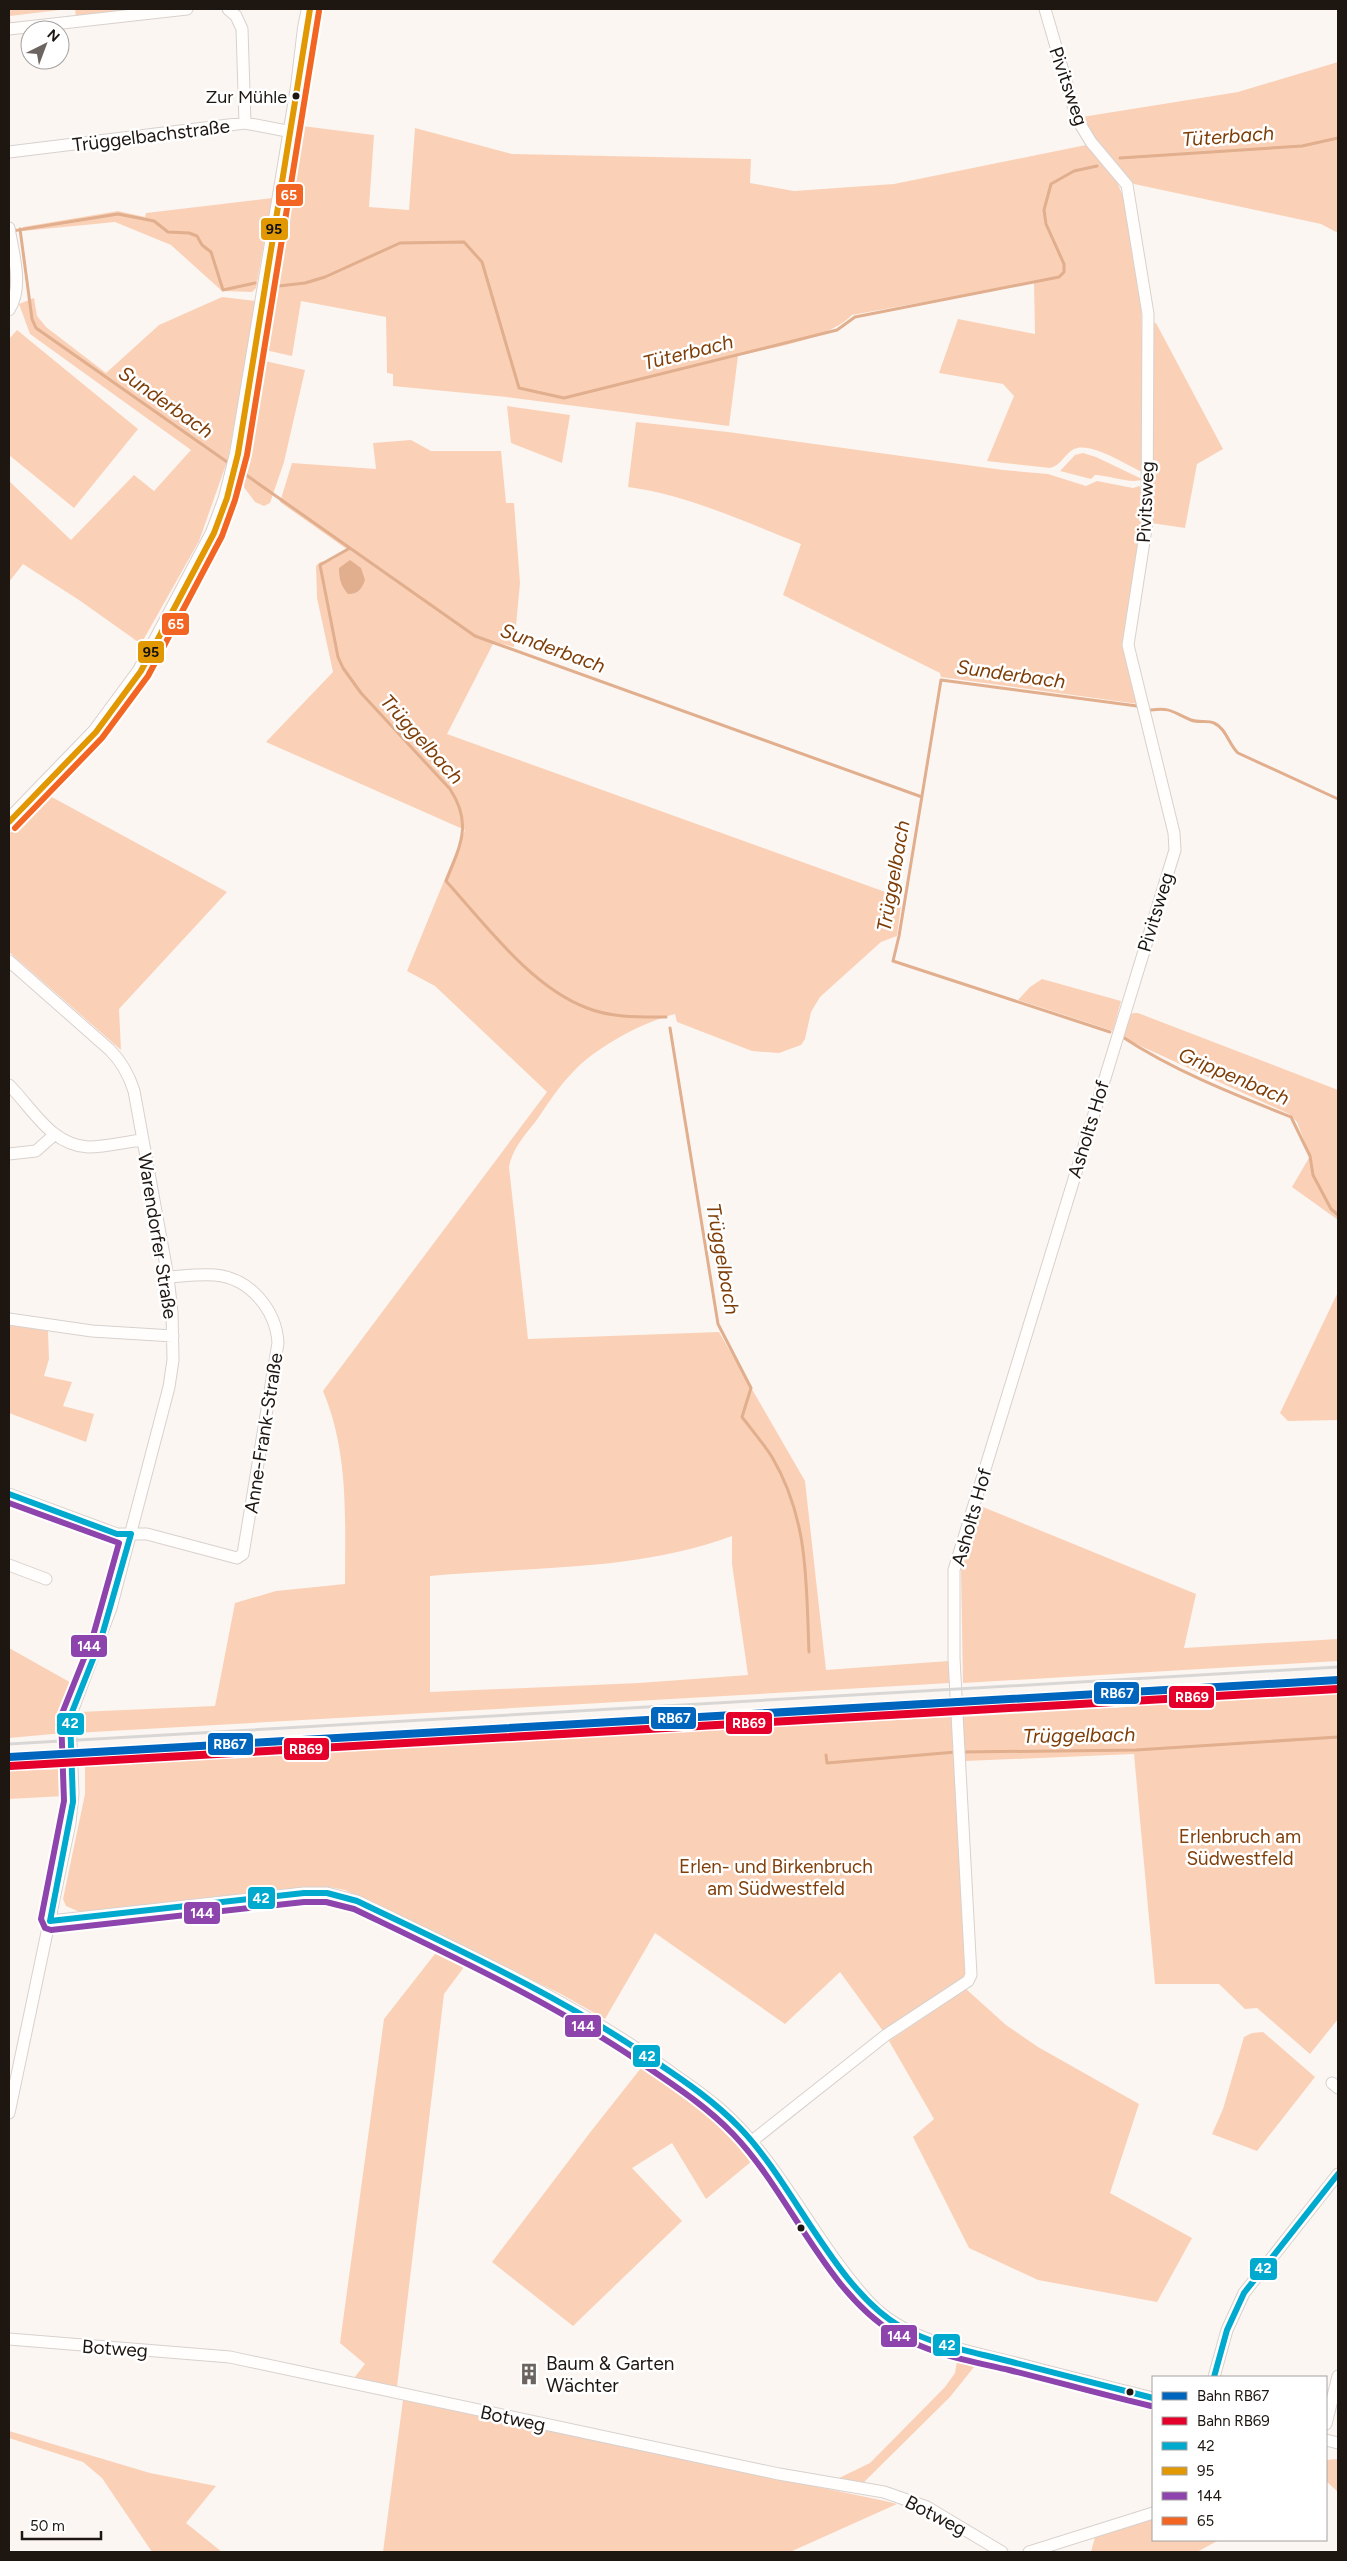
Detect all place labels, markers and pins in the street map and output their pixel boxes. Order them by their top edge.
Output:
place label: Zur Mühle [206,86,287,108]
marker: Zur Mühle [291,91,301,101]
unlabelled marker [796,2223,806,2233]
place label: Baum & Garten Wächter [546,2352,674,2397]
building icon: Baum & Garten Wächter [516,2361,542,2387]
unlabelled marker [1125,2387,1135,2397]

